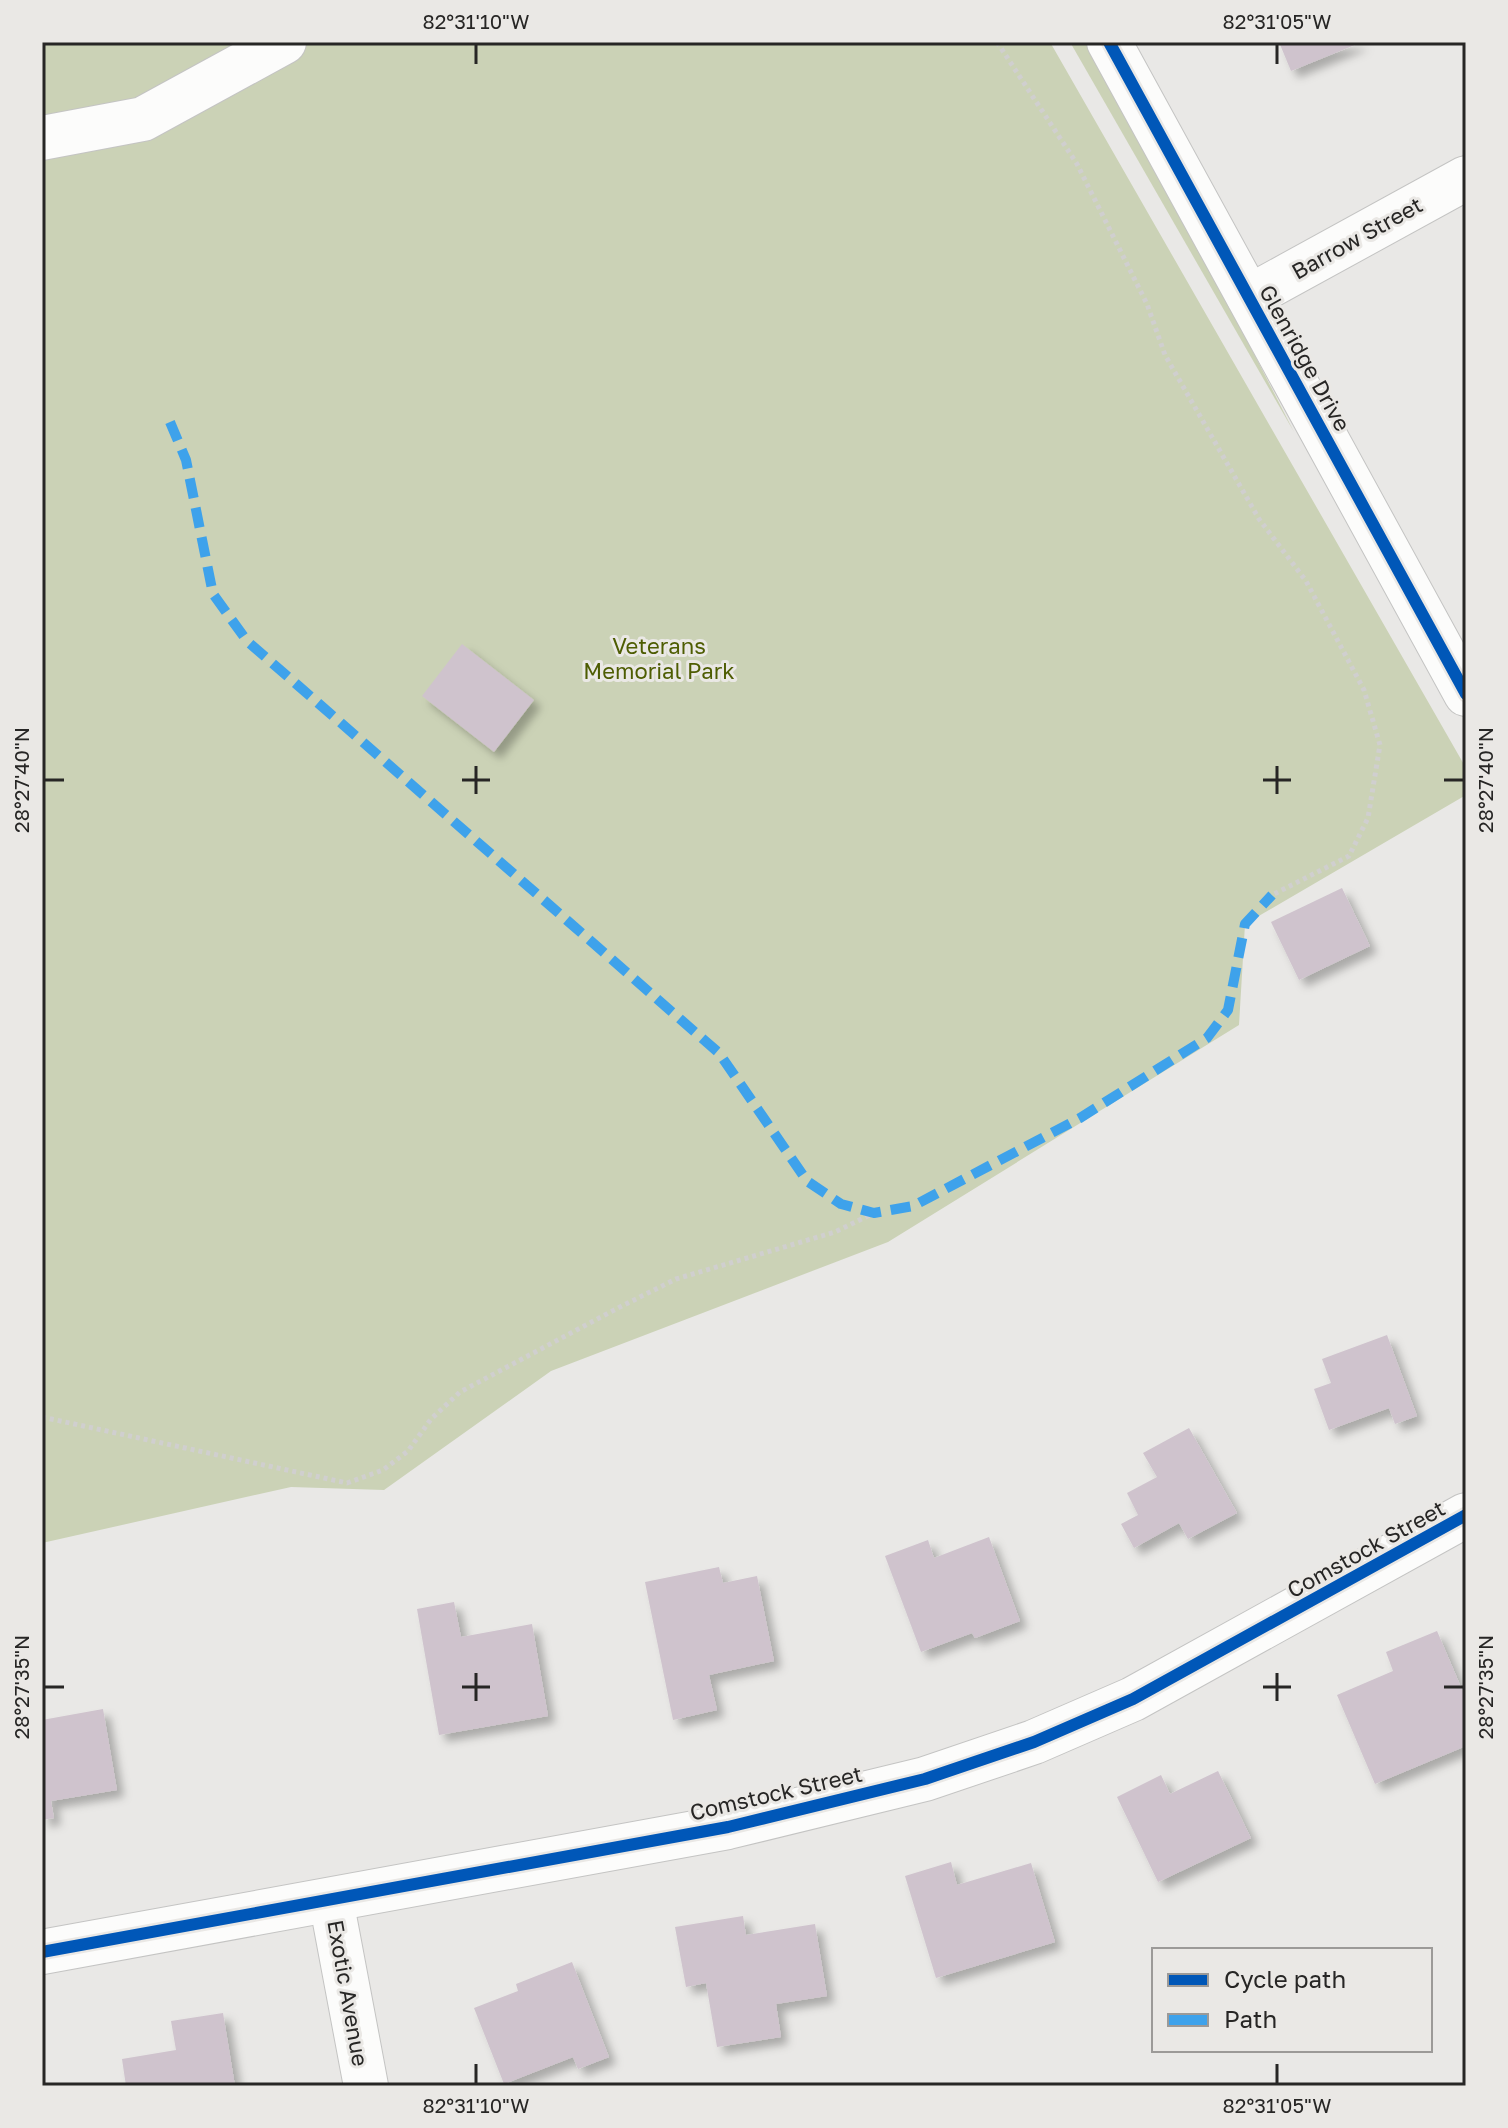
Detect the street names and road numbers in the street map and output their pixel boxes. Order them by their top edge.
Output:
street label: Barrow Street [1287,190,1427,285]
street label: Glenridge Drive [1254,280,1357,436]
street label: Comstock Street [1282,1494,1449,1603]
street label: Comstock Street [687,1760,865,1826]
street label: Exotic Avenue [322,1918,375,2068]

